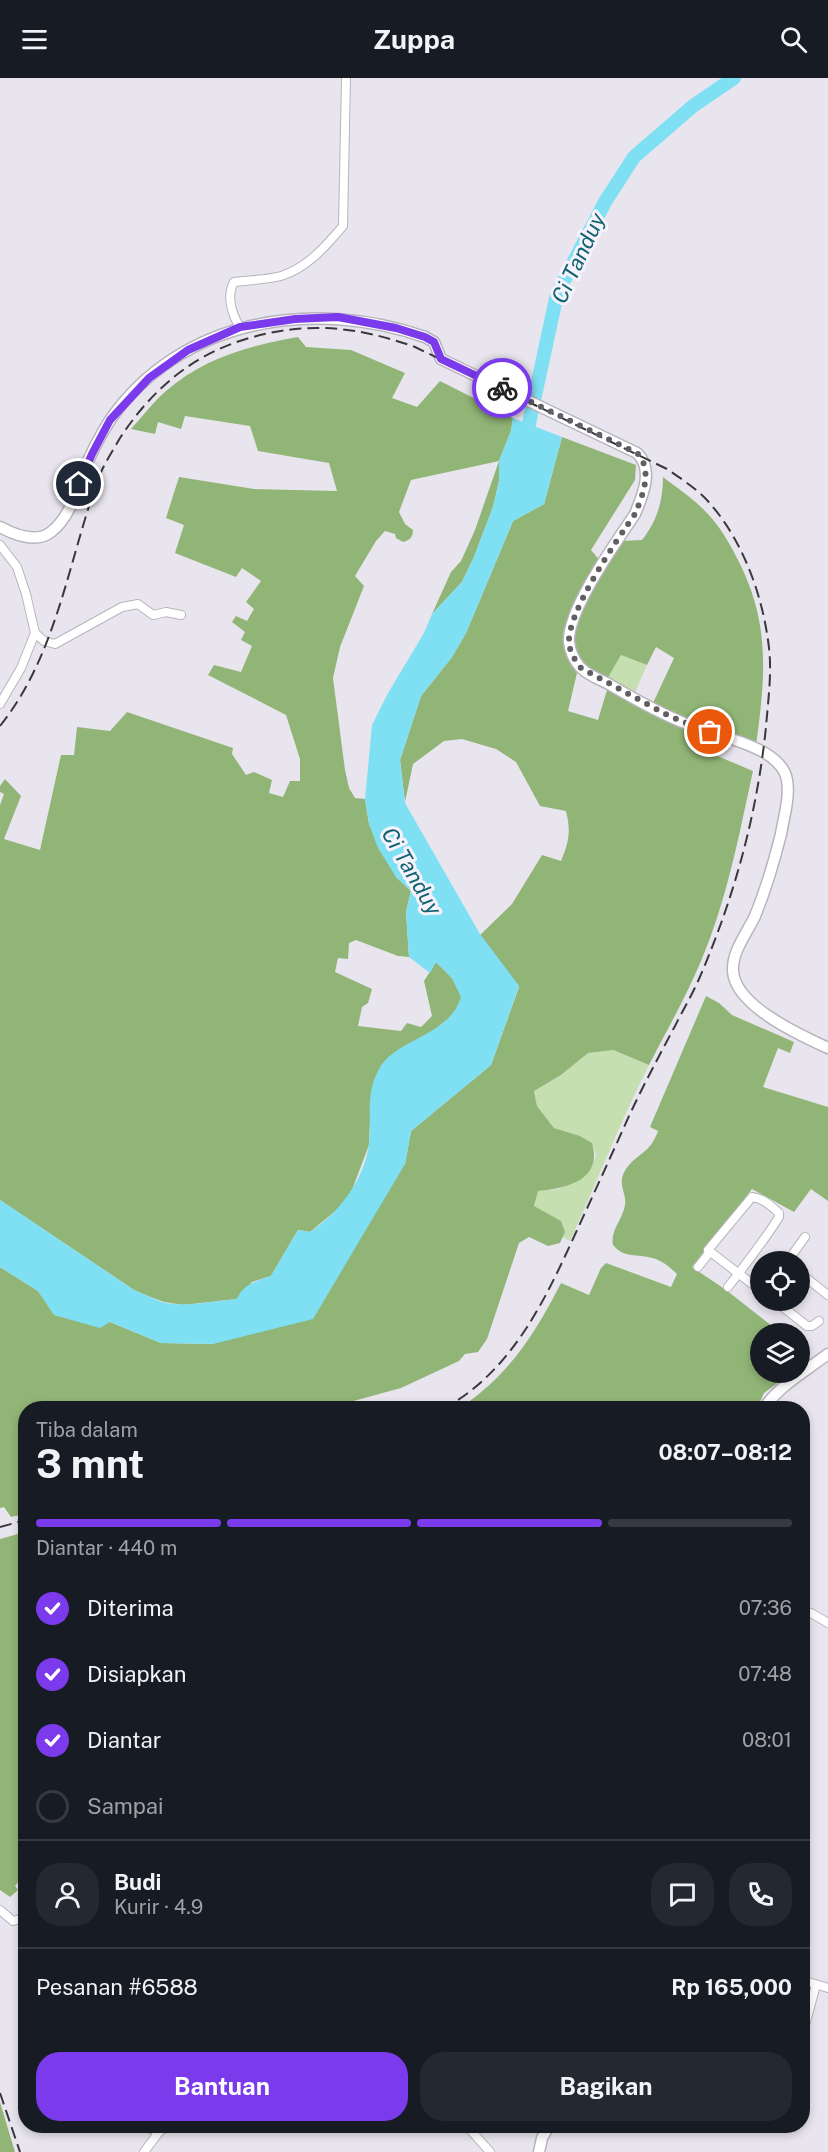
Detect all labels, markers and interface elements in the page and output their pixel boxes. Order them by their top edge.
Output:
icon: menu [18,23,51,56]
text: Zuppa [373,23,455,55]
icon: search [777,23,810,56]
water label: Ci Tanduy [546,208,611,307]
courier [472,358,532,418]
icon: bike [486,372,519,405]
pin [53,458,104,509]
icon: home [62,467,95,500]
pin [684,706,735,757]
icon: bag [693,715,726,748]
water label: Ci Tanduy [377,823,448,920]
map controls [750,1251,810,1383]
button: locate [750,1251,810,1311]
button: layers [750,1323,810,1383]
text: Tiba dalam [36,1418,138,1442]
text: 08:07–08:12 [658,1439,792,1465]
text: 3 mnt [36,1441,144,1487]
text: Diantar · 440 m [36,1536,177,1560]
icon: check [36,1592,69,1625]
text: Diterima [87,1595,174,1621]
text: 07:36 [739,1596,792,1620]
icon: check [36,1658,69,1691]
text: Disiapkan [87,1661,186,1687]
text: 07:48 [738,1662,792,1686]
icon: check [36,1724,69,1757]
text: Diantar [87,1727,161,1753]
text: 08:01 [742,1728,792,1752]
text: Sampai [87,1793,163,1819]
button: person [36,1863,99,1926]
button: chat [651,1863,714,1926]
button: phone [729,1863,792,1926]
text: Budi [114,1869,161,1895]
text: Kurir · 4.9 [114,1895,203,1919]
text: Pesanan #6588 [36,1974,198,2000]
text: Rp 165,000 [671,1974,792,2000]
button: Bantuan [36,2052,408,2121]
button: Bagikan [420,2052,792,2121]

